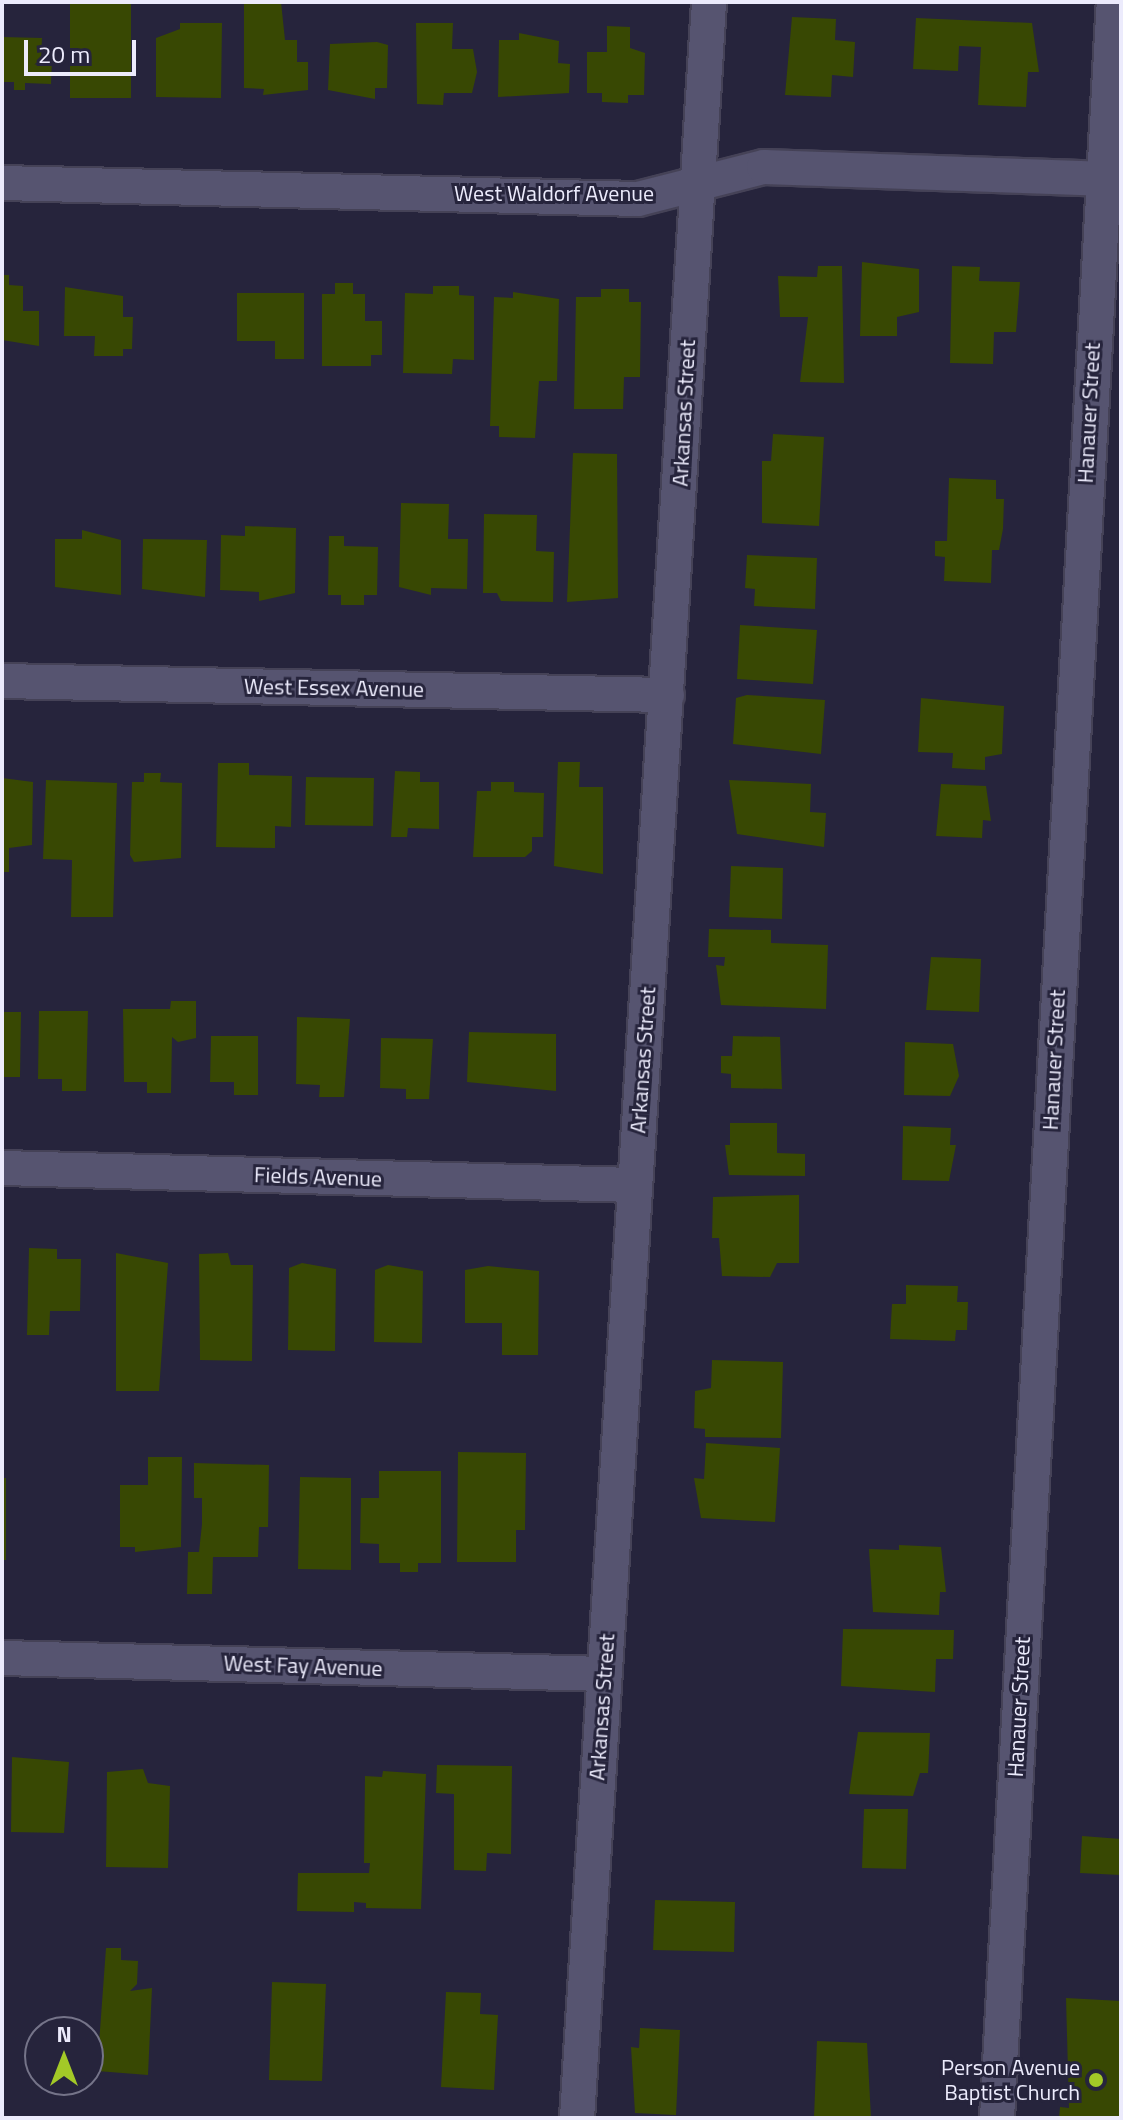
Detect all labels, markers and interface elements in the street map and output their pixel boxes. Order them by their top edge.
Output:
scale bar [28,24,140,74]
text: 20 m [38,36,90,72]
street label: West Waldorf Avenue [454,181,654,207]
street label: Arkansas Street [667,339,701,487]
street label: Hanauer Street [1072,342,1106,484]
street label: West Essex Avenue [244,673,424,703]
street label: Arkansas Street [625,986,661,1134]
street label: Hanauer Street [1037,989,1071,1131]
street label: Fields Avenue [254,1162,382,1192]
street label: Arkansas Street [584,1633,620,1781]
street label: Hanauer Street [1002,1636,1036,1778]
street label: West Fay Avenue [223,1650,383,1682]
north arrow [24,2016,104,2096]
text: N [56,2017,72,2051]
place label: Person Avenue Baptist Church [941,2054,1080,2106]
marker: Person Avenue Baptist Church [1087,2071,1105,2089]

